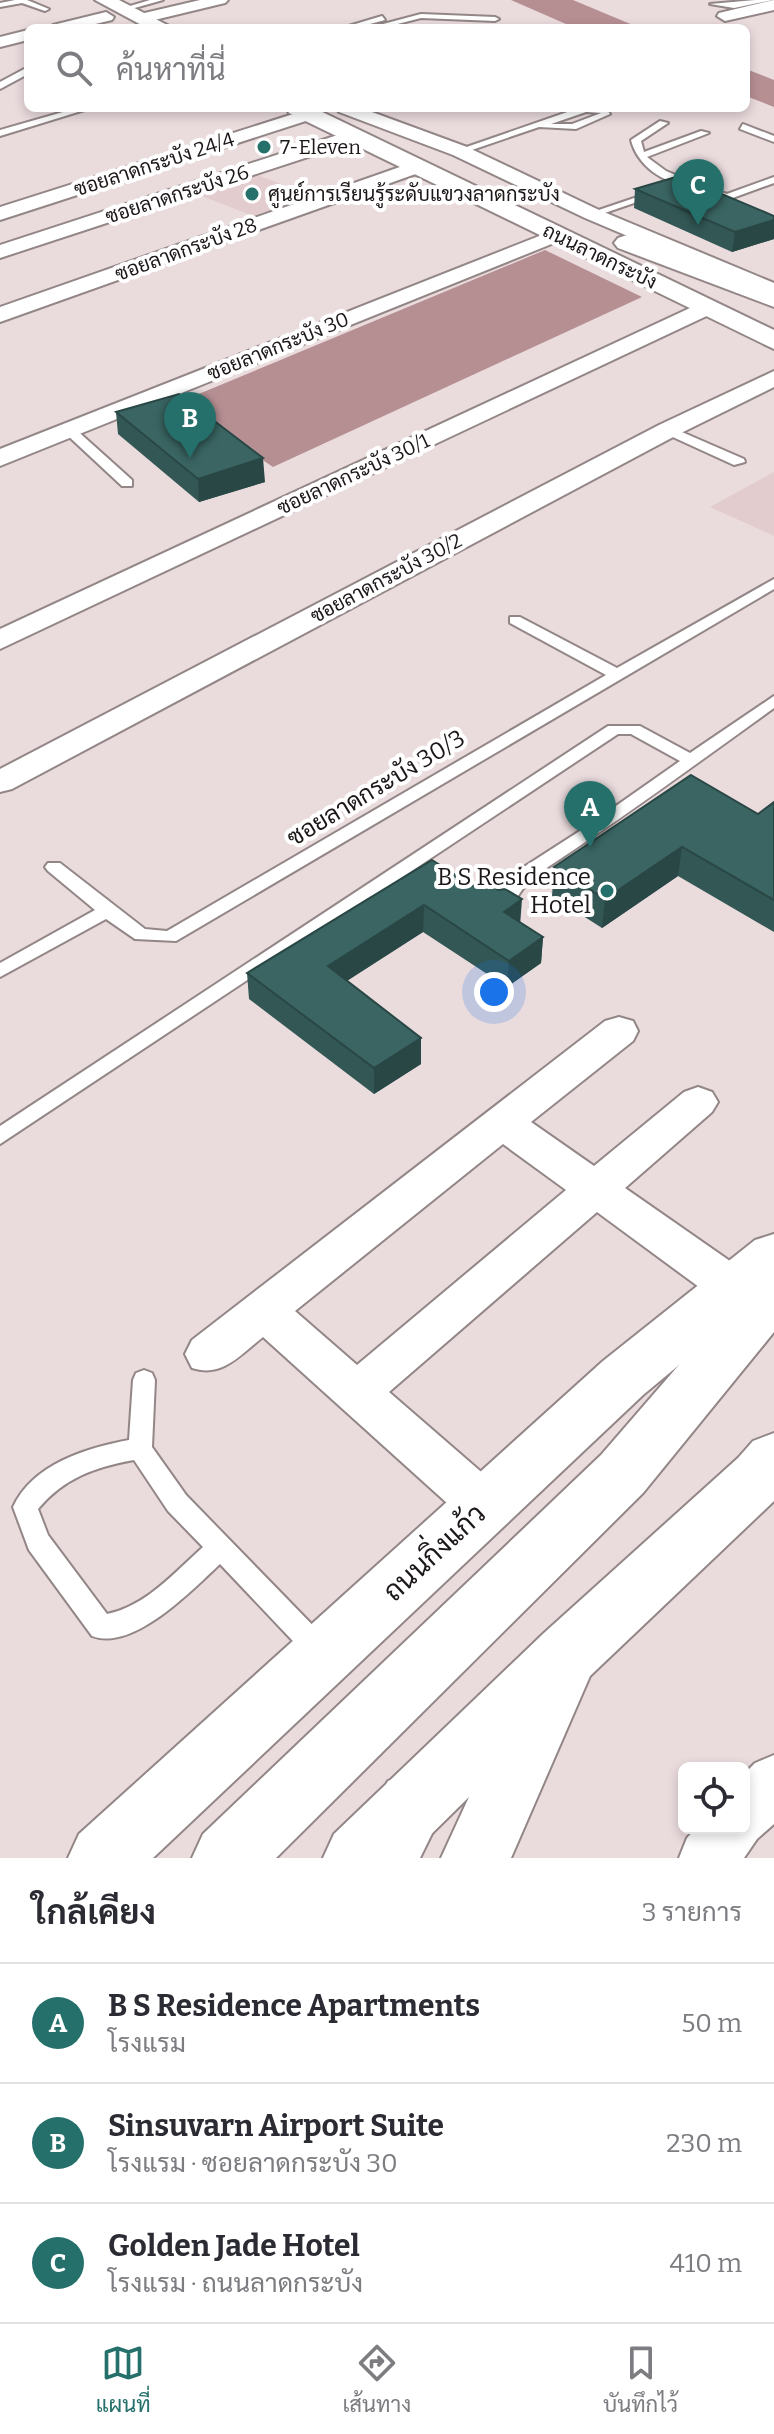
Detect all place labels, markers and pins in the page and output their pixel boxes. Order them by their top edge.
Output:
place label: 7-Eleven [280,135,361,159]
marker: 7-Eleven [255,138,273,156]
pin: C [672,159,724,225]
place label: ศูนย์การเรียนรู้ระดับแขวงลาดกระบัง [268,180,560,209]
marker: ศูนย์การเรียนรู้ระดับแขวงลาดกระบัง [243,185,261,203]
pin: B [164,392,216,458]
pin: A [564,781,616,847]
place label: B S Residence Hotel [437,863,591,919]
marker: B S Residence Hotel [598,882,616,900]

